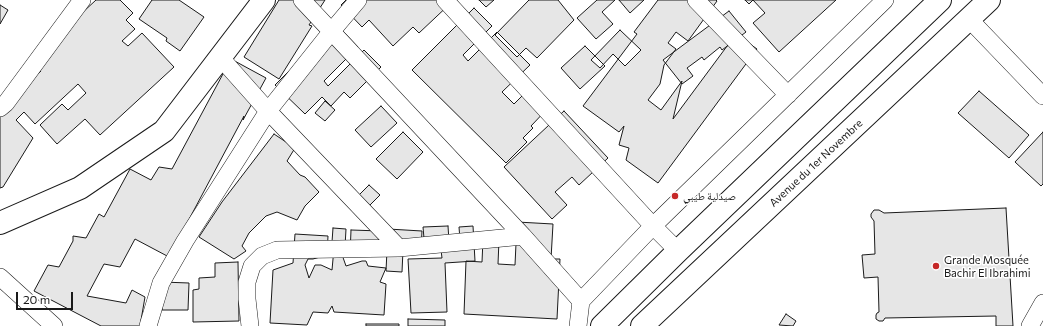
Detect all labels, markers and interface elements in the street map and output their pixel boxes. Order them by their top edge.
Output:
street label: Avenue du 1er Novembre [767,116,865,210]
place label: صيدلية طيبي [683,189,736,203]
marker: صيدلية طيبي [670,191,680,201]
place label: Grande Mosquée Bachir El Ibrahimi [944,253,1031,279]
marker: Grande Mosquée Bachir El Ibrahimi [931,261,941,271]
scale bar [18,284,75,310]
text: 20 m [23,292,50,306]

